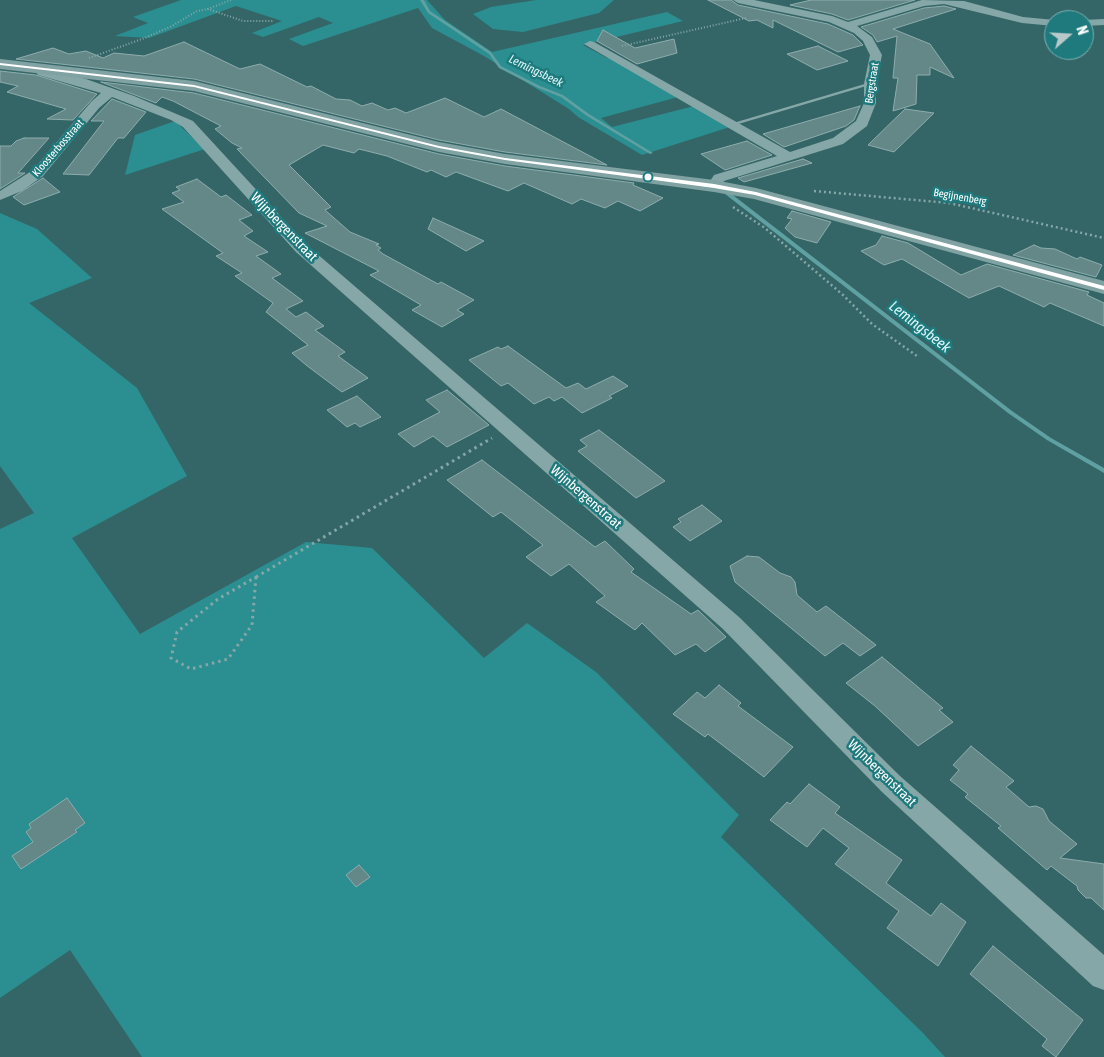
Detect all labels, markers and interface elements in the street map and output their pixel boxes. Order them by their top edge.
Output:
north arrow [1044,10,1094,60]
text: N [1073,24,1091,37]
water label: Lemingsbeek [506,52,566,90]
street label: Bergstraat [862,62,882,104]
street label: Kloosterbosstraat [30,117,86,179]
unlabelled marker [643,172,653,182]
street label: Begijnenberg [933,186,987,208]
street label: Wijnbergenstraat [247,189,321,265]
water label: Lemingsbeek [885,297,955,357]
street label: Wijnbergenstraat [547,462,625,532]
street label: Wijnbergenstraat [844,736,920,810]

